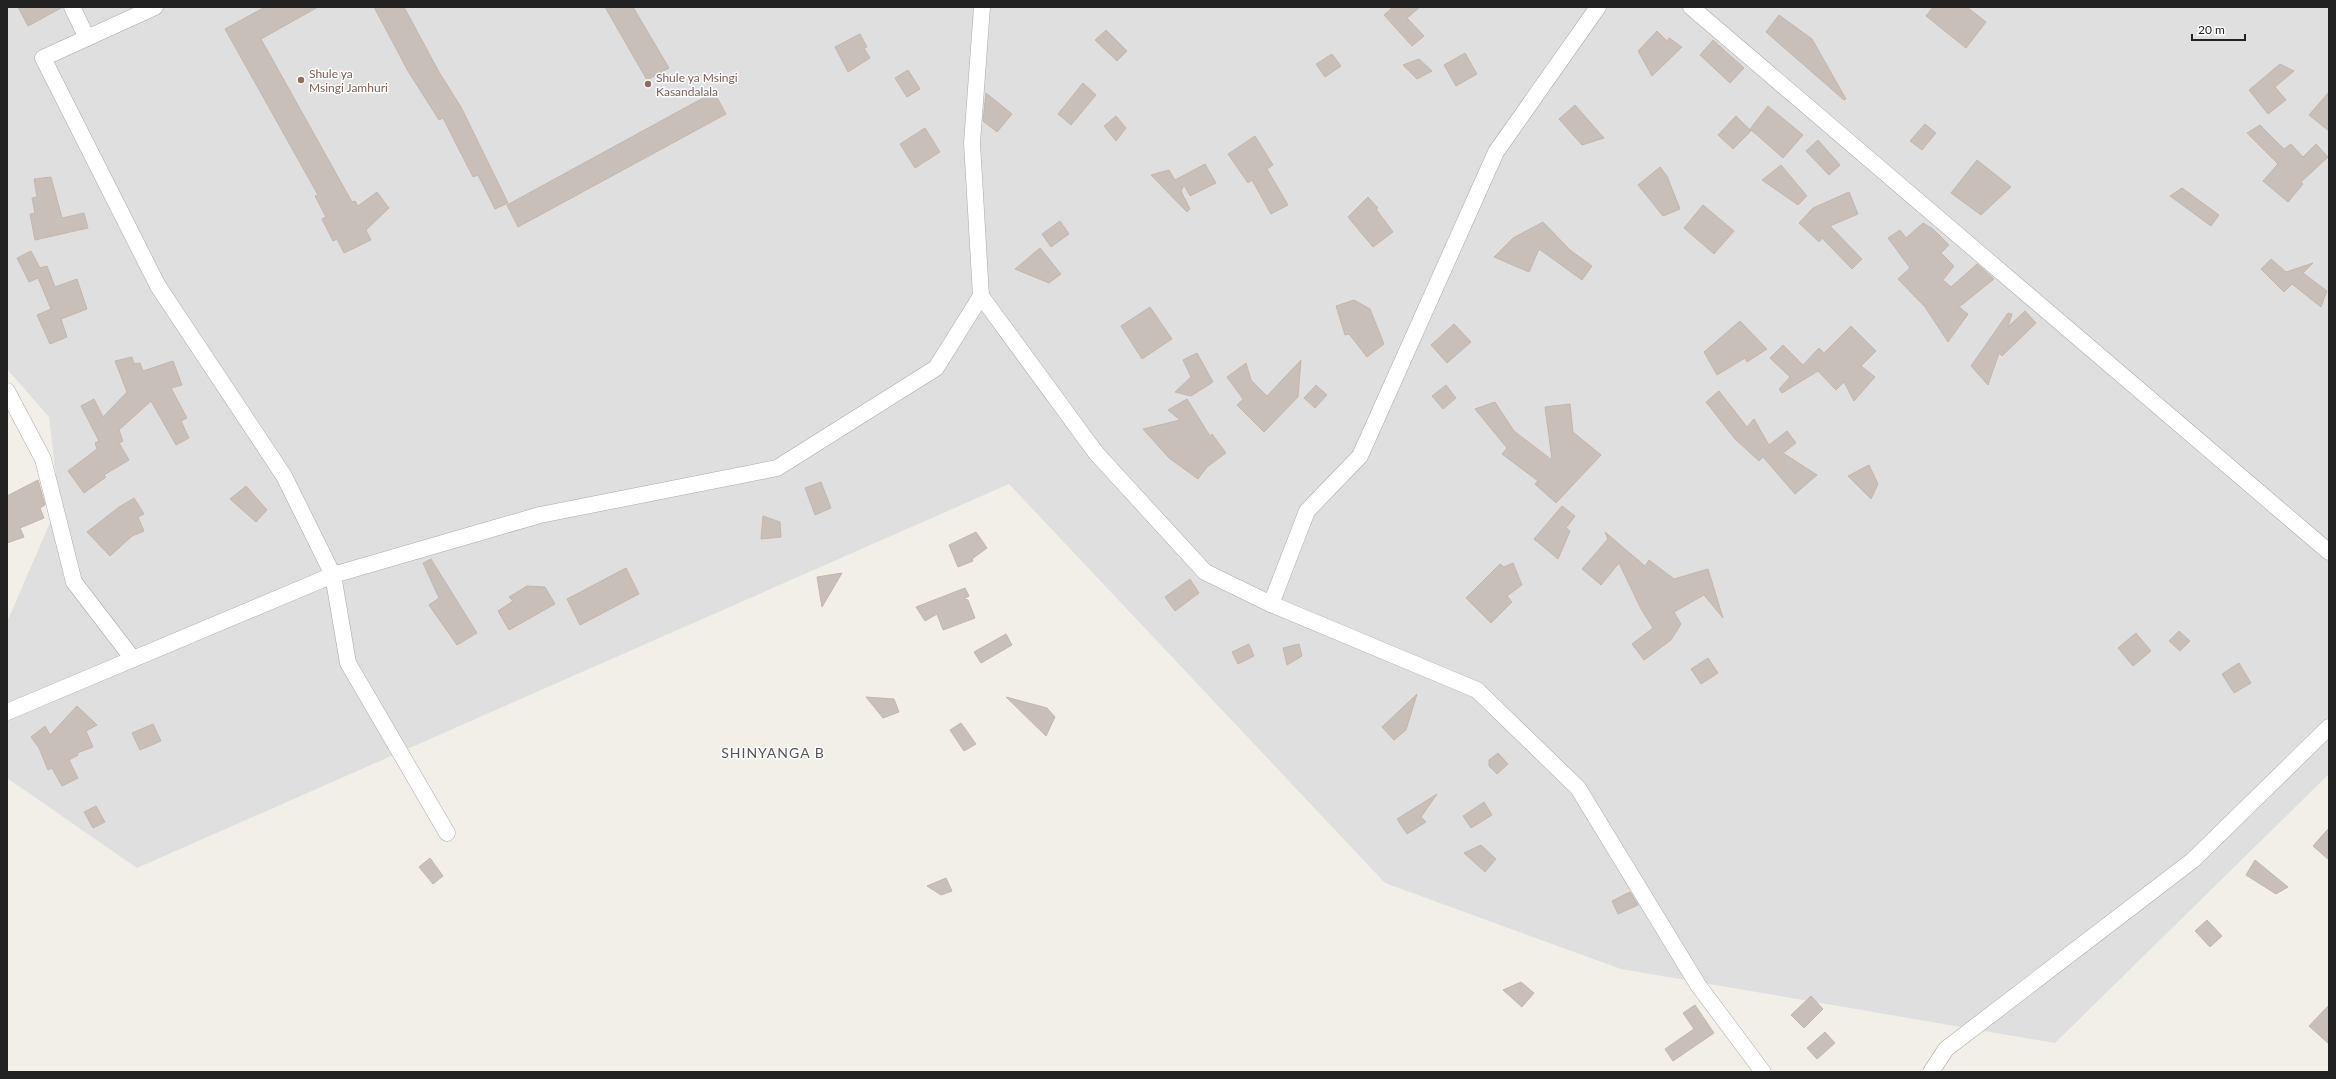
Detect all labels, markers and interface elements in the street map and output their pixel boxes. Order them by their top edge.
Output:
scale bar [2192,16,2245,42]
text: 20 m [2198,22,2225,37]
place label: Shule ya Msingi Jamhuri [309,66,388,95]
place label: Shule ya Msingi Kasandalala [656,70,738,99]
marker: Shule ya Msingi Jamhuri [296,75,306,85]
marker: Shule ya Msingi Kasandalala [643,79,653,89]
district label: SHINYANGA B [721,744,825,761]

